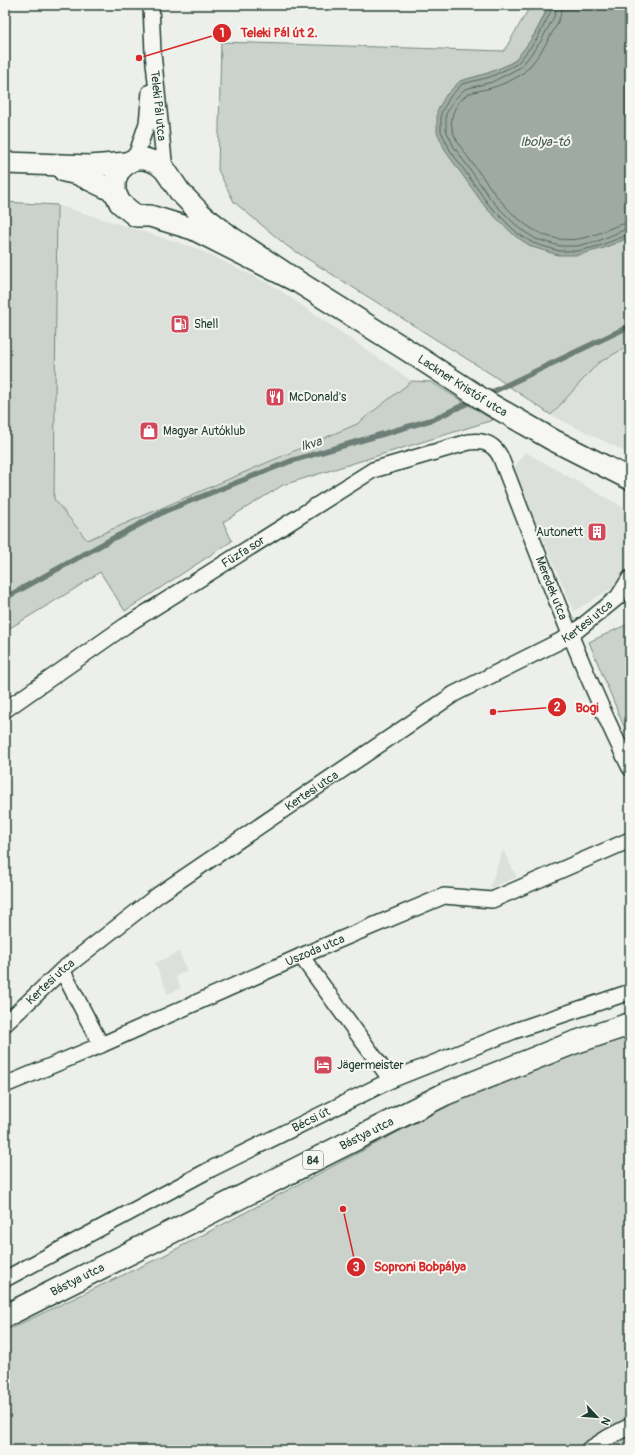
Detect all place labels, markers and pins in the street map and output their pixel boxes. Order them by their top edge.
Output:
callout: Teleki Pál út 2. [212,20,325,45]
fuel station icon: Shell [169,313,191,335]
place label: Shell [194,317,218,332]
restaurant icon: McDonald's [264,386,286,408]
place label: McDonald's [289,390,347,405]
shop icon: Magyar Autóklub [138,420,160,442]
place label: Magyar Autóklub [163,424,245,439]
building icon: Autonett [586,521,608,543]
place label: Autonett [536,525,583,540]
callout: Bogi [547,695,606,720]
hotel icon: Jägermeister [312,1054,334,1076]
place label: Jägermeister [337,1058,405,1073]
callout: Soproni Bobpálya [346,1254,474,1279]

